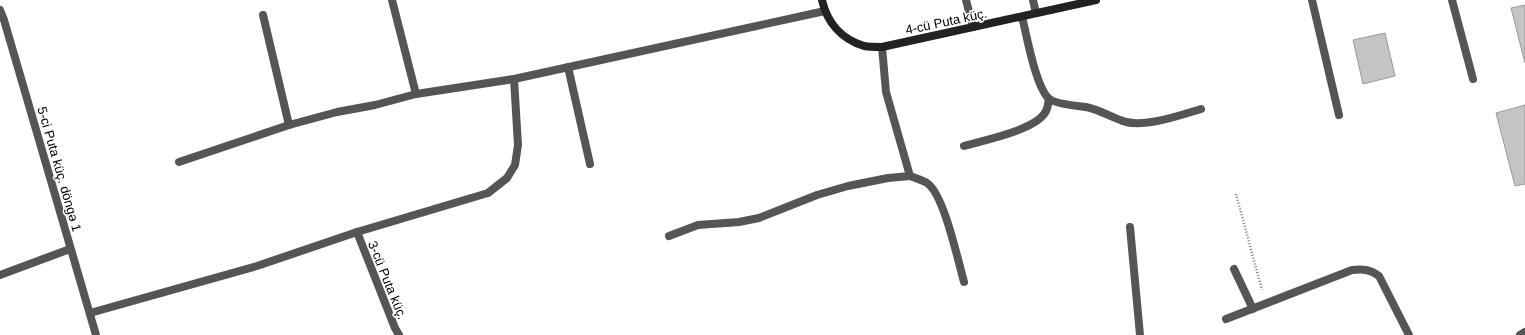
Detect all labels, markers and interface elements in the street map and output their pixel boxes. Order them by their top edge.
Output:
street label: 4-cü Puta küç. [904,6,988,37]
street label: 5-ci Puta küç. döngə 1 [34,105,85,233]
street label: 3-cü Puta küç. [365,239,410,322]

